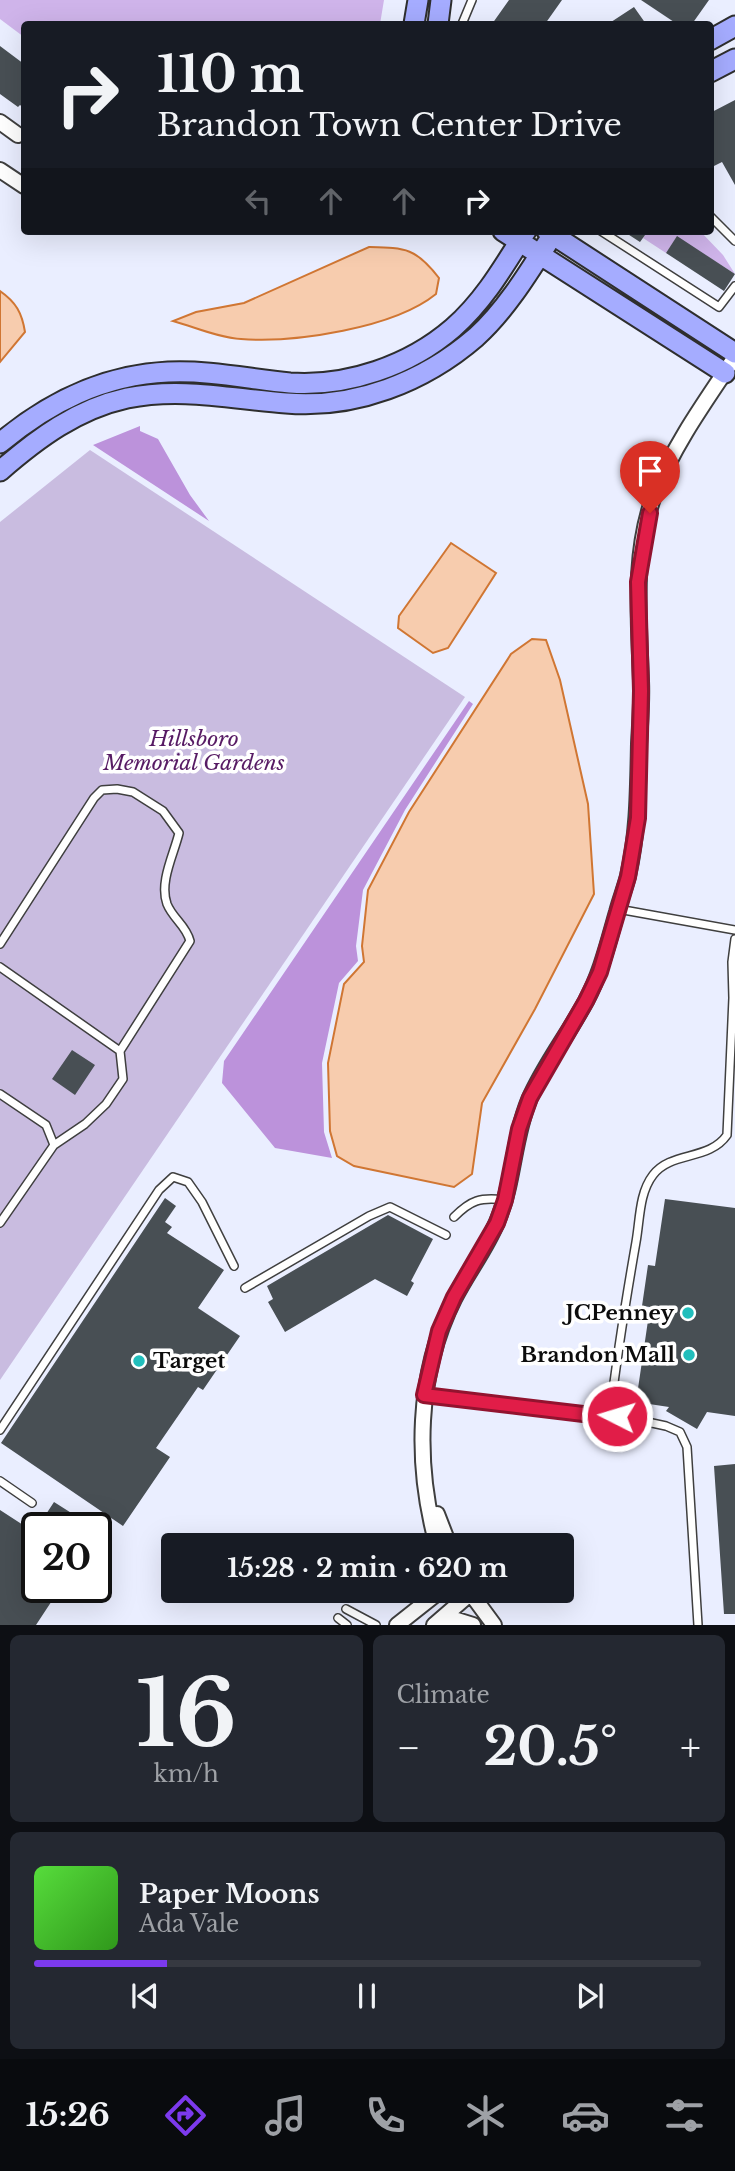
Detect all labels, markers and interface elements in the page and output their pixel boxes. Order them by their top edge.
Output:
text: 110 m [157,44,304,105]
icon: right [42,49,133,140]
text: Brandon Town Center Drive [157,105,622,145]
icon: left [239,182,277,220]
icon: ahead [312,182,350,220]
icon: ahead [385,182,423,220]
icon: right [458,182,496,220]
pin [620,441,680,513]
icon: arrive [631,452,669,490]
park label: Hillsboro Memorial Gardens [102,726,285,776]
place label: JCPenney [561,1300,674,1326]
marker: JCPenney [680,1305,696,1321]
place label: Brandon Mall [520,1342,676,1368]
marker: Brandon Mall [681,1347,697,1363]
place label: Target [153,1348,225,1374]
marker: Target [131,1353,147,1369]
position arrow [580,1379,654,1453]
speed limit sign: 20 [21,1512,112,1603]
text: 15:28 · 2 min · 620 m [227,1552,508,1584]
text: 16 [136,1658,237,1771]
text: Climate [397,1681,490,1709]
text: 20.5° [483,1715,617,1779]
text: − [397,1724,421,1771]
text: + [680,1724,701,1771]
text: km/h [154,1760,219,1788]
text: Paper Moons [139,1878,320,1910]
text: Ada Vale [139,1910,239,1938]
icon: previous [126,1977,164,2015]
icon: pause [348,1977,386,2015]
icon: next [571,1977,609,2015]
icon: directions [161,2091,210,2140]
icon: music [261,2091,310,2140]
icon: phone [361,2091,410,2140]
icon: climate [461,2091,510,2140]
icon: car [561,2091,610,2140]
icon: filters [660,2091,709,2140]
text: 15:26 [25,2095,110,2135]

